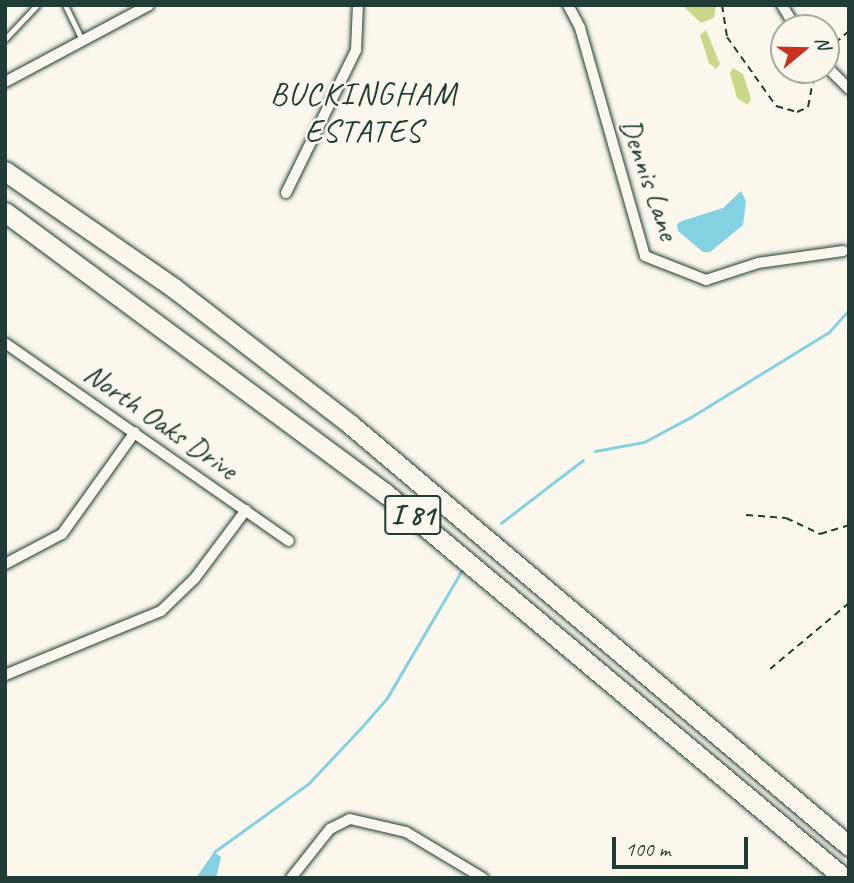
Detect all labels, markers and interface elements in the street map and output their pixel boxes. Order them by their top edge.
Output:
north arrow [770,14,840,84]
text: N [810,33,836,52]
district label: BUCKINGHAM ESTATES [271,76,457,151]
street label: Dennis Lane [612,113,688,245]
street label: North Oaks Drive [77,354,245,488]
road number: I 81 [383,490,443,540]
scale bar [616,824,752,868]
text: 100 m [625,836,670,862]

